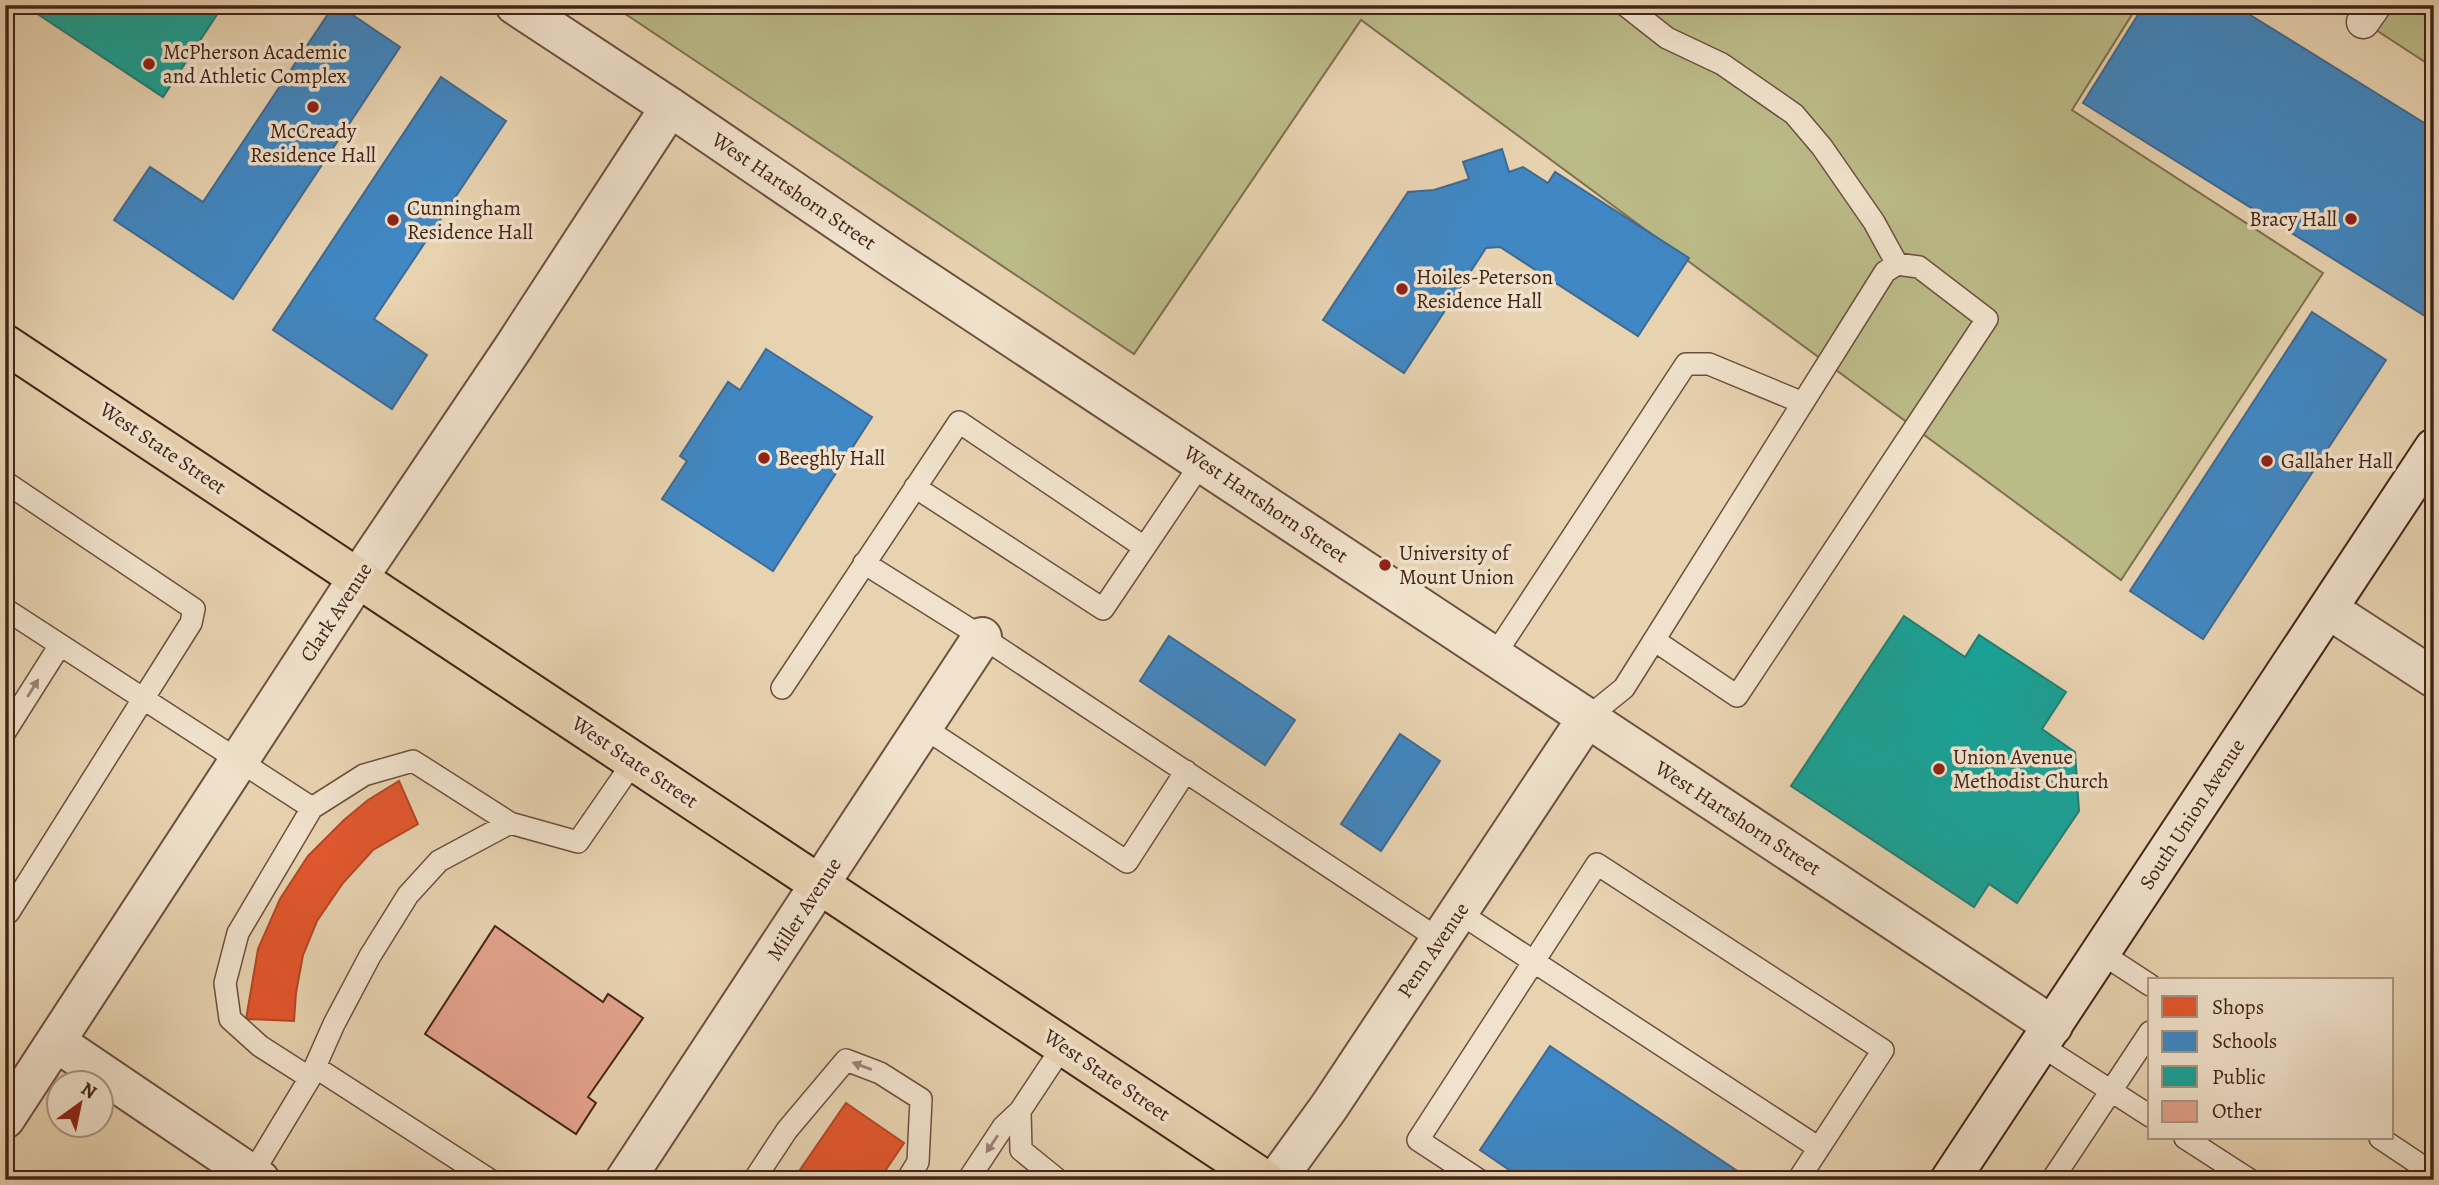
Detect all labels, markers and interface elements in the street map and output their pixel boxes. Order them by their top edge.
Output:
place label: McPherson Academic and Athletic Complex [163,38,347,90]
marker: McPherson Academic and Athletic Complex [141,56,157,72]
marker: McCready Residence Hall [305,99,321,115]
place label: McCready Residence Hall [250,117,376,169]
street label: West Hartshorn Street [706,125,882,256]
place label: Cunningham Residence Hall [407,194,533,246]
place label: Bracy Hall [2249,205,2337,233]
marker: Bracy Hall [2343,211,2359,227]
marker: Cunningham Residence Hall [385,212,401,228]
place label: Hoiles-Peterson Residence Hall [1416,263,1553,315]
marker: Hoiles-Peterson Residence Hall [1394,281,1410,297]
street label: West State Street [93,395,232,501]
street label: West Hartshorn Street [1178,438,1354,569]
place label: Beeghly Hall [778,444,885,472]
place label: Gallaher Hall [2281,447,2393,475]
marker: Beeghly Hall [756,450,772,466]
marker: Gallaher Hall [2259,453,2275,469]
place label: University of Mount Union [1399,539,1514,591]
street label: Clark Avenue [293,557,379,667]
marker: University of Mount Union [1377,557,1393,573]
one-way arrow [26,679,39,698]
street label: West State Street [565,709,704,815]
street label: South Union Avenue [2133,733,2251,895]
place label: Union Avenue Methodist Church [1953,743,2109,795]
street label: West Hartshorn Street [1649,753,1826,882]
marker: Union Avenue Methodist Church [1931,761,1947,777]
street label: Miller Avenue [760,852,848,966]
street label: Penn Avenue [1391,897,1475,1003]
legend [2148,978,2394,1140]
text: Shops [2212,993,2264,1021]
street label: West State Street [1037,1022,1176,1128]
text: Schools [2212,1027,2277,1055]
one-way arrow [851,1060,872,1071]
text: Public [2212,1063,2266,1091]
north arrow [46,1070,116,1140]
text: N [76,1076,102,1105]
text: Other [2212,1097,2262,1125]
one-way arrow [986,1134,999,1153]

